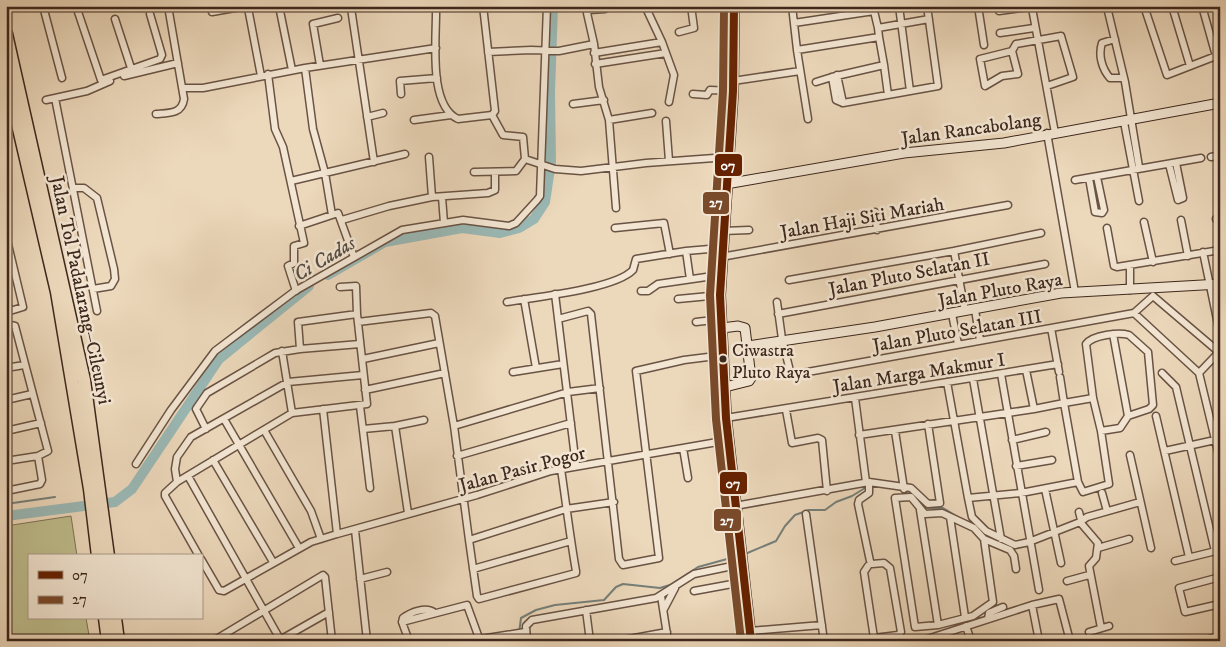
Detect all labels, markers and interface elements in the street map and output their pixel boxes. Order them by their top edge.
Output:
street label: Jalan Rancabolang [898,108,1043,151]
line badge: 07 [714,153,743,177]
text: 07 [721,157,735,175]
street label: Jalan Tol Padalarang–Cileunyi [45,172,116,407]
line badge: 27 [702,191,730,215]
street label: Jalan Haji Siti Mariah [777,193,946,245]
text: 27 [709,194,723,212]
water label: Ci Cadas [289,231,361,287]
street label: Jalan Pluto Selatan II [825,248,992,302]
street label: Jalan Pluto Raya [934,268,1064,313]
street label: Jalan Pluto Selatan III [869,305,1044,358]
place label: Ciwastra Pluto Raya [732,340,811,384]
street label: Jalan Marga Makmur I [829,348,1007,399]
marker: Ciwastra Pluto Raya [718,354,728,364]
street label: Jalan Pasir Pogor [455,442,588,498]
line badge: 07 [719,471,748,495]
text: 07 [726,475,740,493]
line badge: 27 [713,508,742,532]
text: 27 [720,512,734,530]
legend [28,554,202,620]
text: 07 [72,566,88,585]
text: 27 [72,590,87,609]

